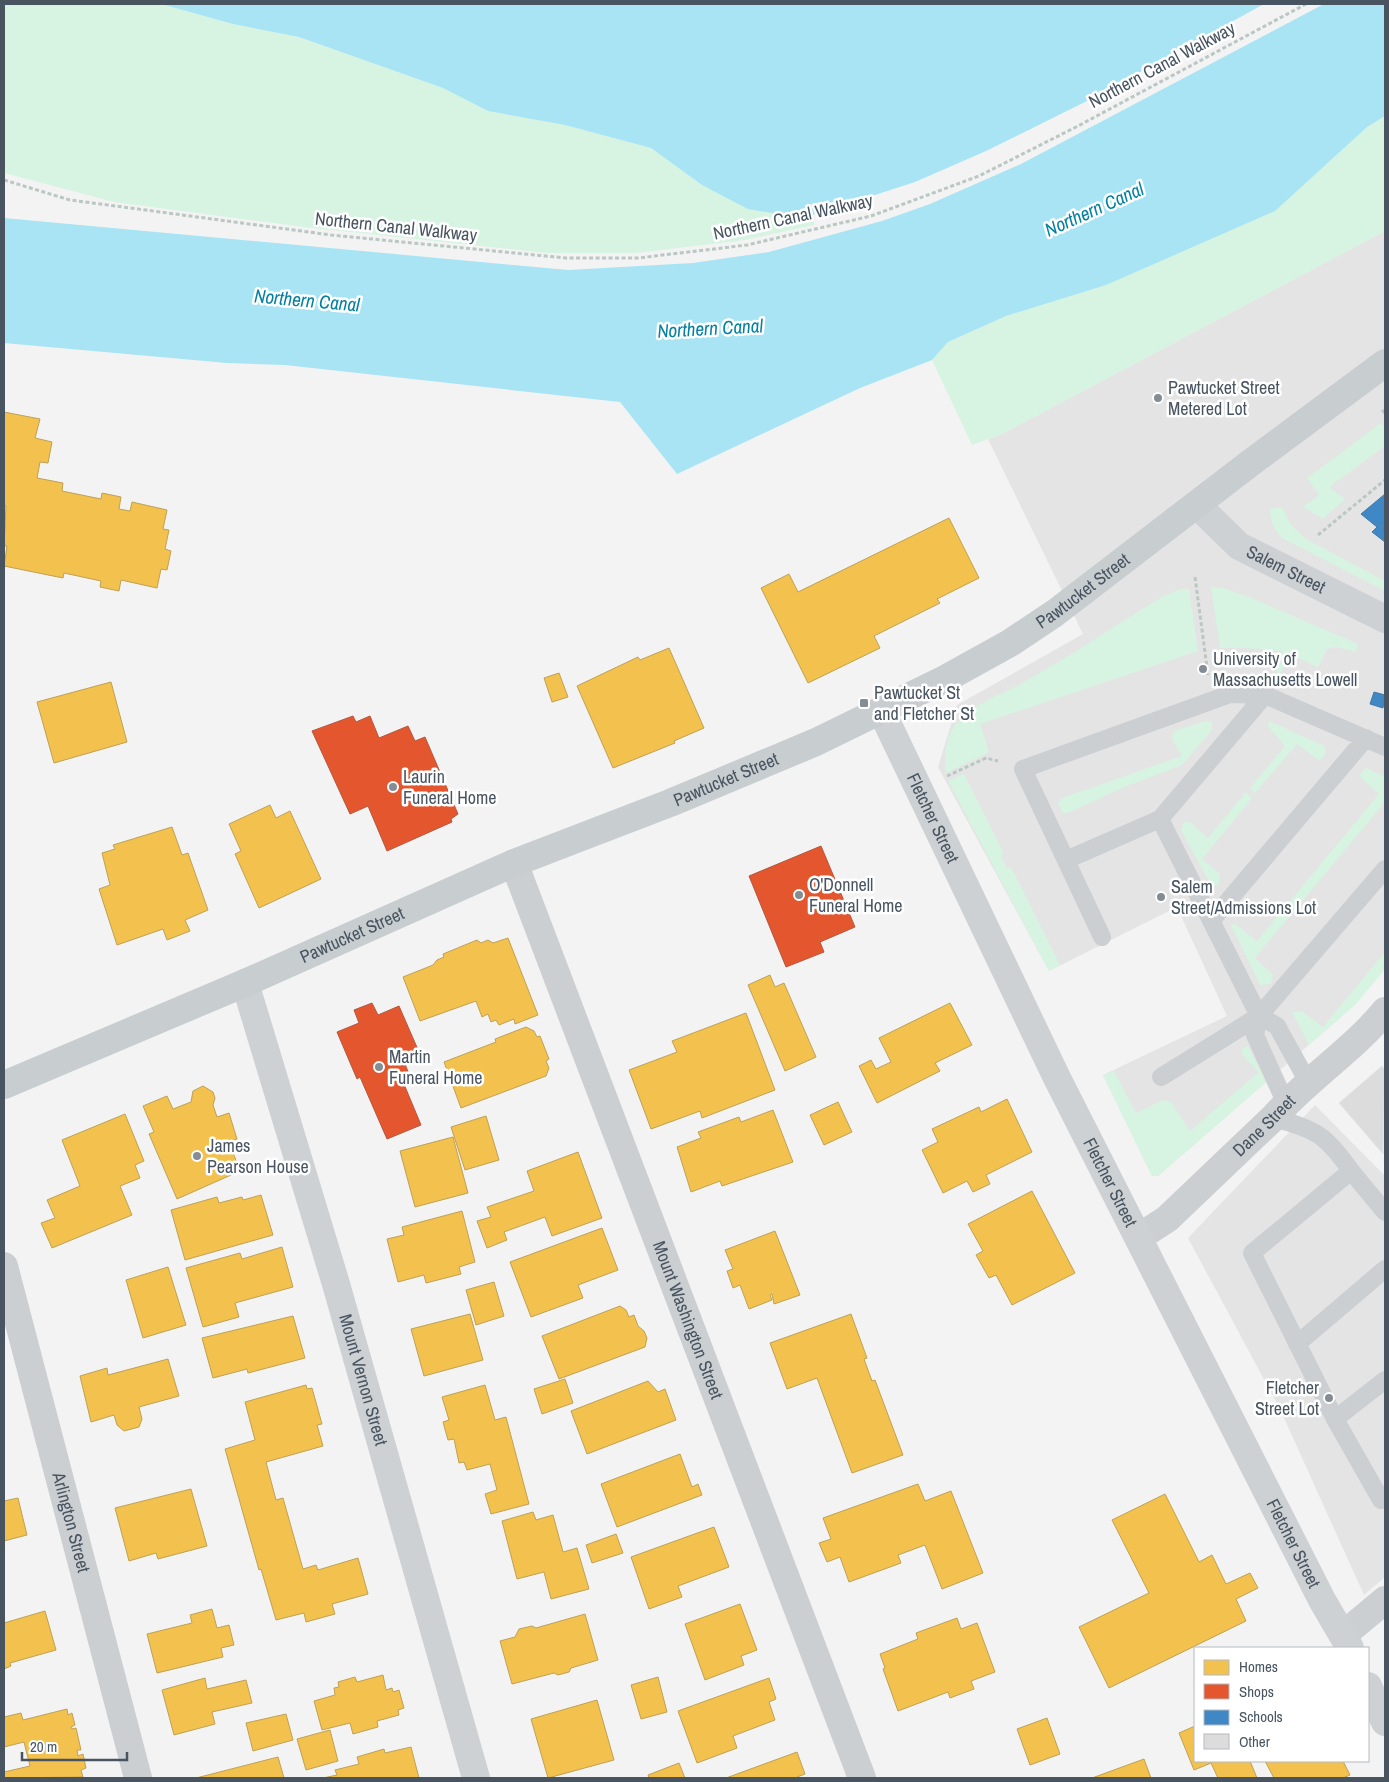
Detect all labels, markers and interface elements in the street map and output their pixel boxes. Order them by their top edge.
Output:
street label: Northern Canal Walkway [1084,15,1240,114]
water label: Northern Canal [1040,175,1148,242]
street label: Northern Canal Walkway [711,187,876,246]
street label: Northern Canal Walkway [314,206,479,248]
water label: Northern Canal [253,282,361,318]
water label: Northern Canal [657,312,764,344]
place label: Pawtucket Street Metered Lot [1168,375,1280,421]
marker: Pawtucket Street Metered Lot [1152,392,1164,404]
street label: Salem Street [1242,539,1330,599]
street label: Pawtucket Street [1031,547,1135,634]
place label: University of Massachusetts Lowell [1213,646,1357,692]
marker: University of Massachusetts Lowell [1197,663,1209,675]
place label: Pawtucket St and Fletcher St [874,680,974,726]
marker: Pawtucket St and Fletcher St [858,697,870,709]
street label: Pawtucket Street [669,746,782,812]
place label: Laurin Funeral Home [403,764,497,810]
street label: Fletcher Street [901,769,965,867]
marker: Laurin Funeral Home [387,781,399,793]
place label: O'Donnell Funeral Home [809,872,903,918]
place label: Salem Street/Admissions Lot [1171,874,1316,920]
marker: O'Donnell Funeral Home [793,889,805,901]
marker: Salem Street/Admissions Lot [1155,891,1167,903]
street label: Pawtucket Street [296,901,408,969]
place label: Martin Funeral Home [389,1044,483,1090]
marker: Martin Funeral Home [373,1061,385,1073]
street label: Dane Street [1227,1089,1301,1162]
place label: James Pearson House [207,1133,309,1179]
street label: Fletcher Street [1077,1133,1144,1231]
marker: James Pearson House [191,1150,203,1162]
street label: Mount Washington Street [647,1237,730,1402]
street label: Mount Vernon Street [333,1311,394,1448]
place label: Fletcher Street Lot [1255,1375,1319,1421]
marker: Fletcher Street Lot [1323,1392,1335,1404]
street label: Arlington Street [46,1468,97,1575]
street label: Fletcher Street [1261,1494,1327,1592]
legend [1194,1647,1369,1762]
text: Homes [1239,1656,1278,1677]
text: Shops [1239,1681,1274,1702]
text: Schools [1239,1706,1283,1727]
scale bar [22,1730,128,1762]
text: Other [1239,1731,1270,1752]
text: 20 m [30,1736,57,1757]

